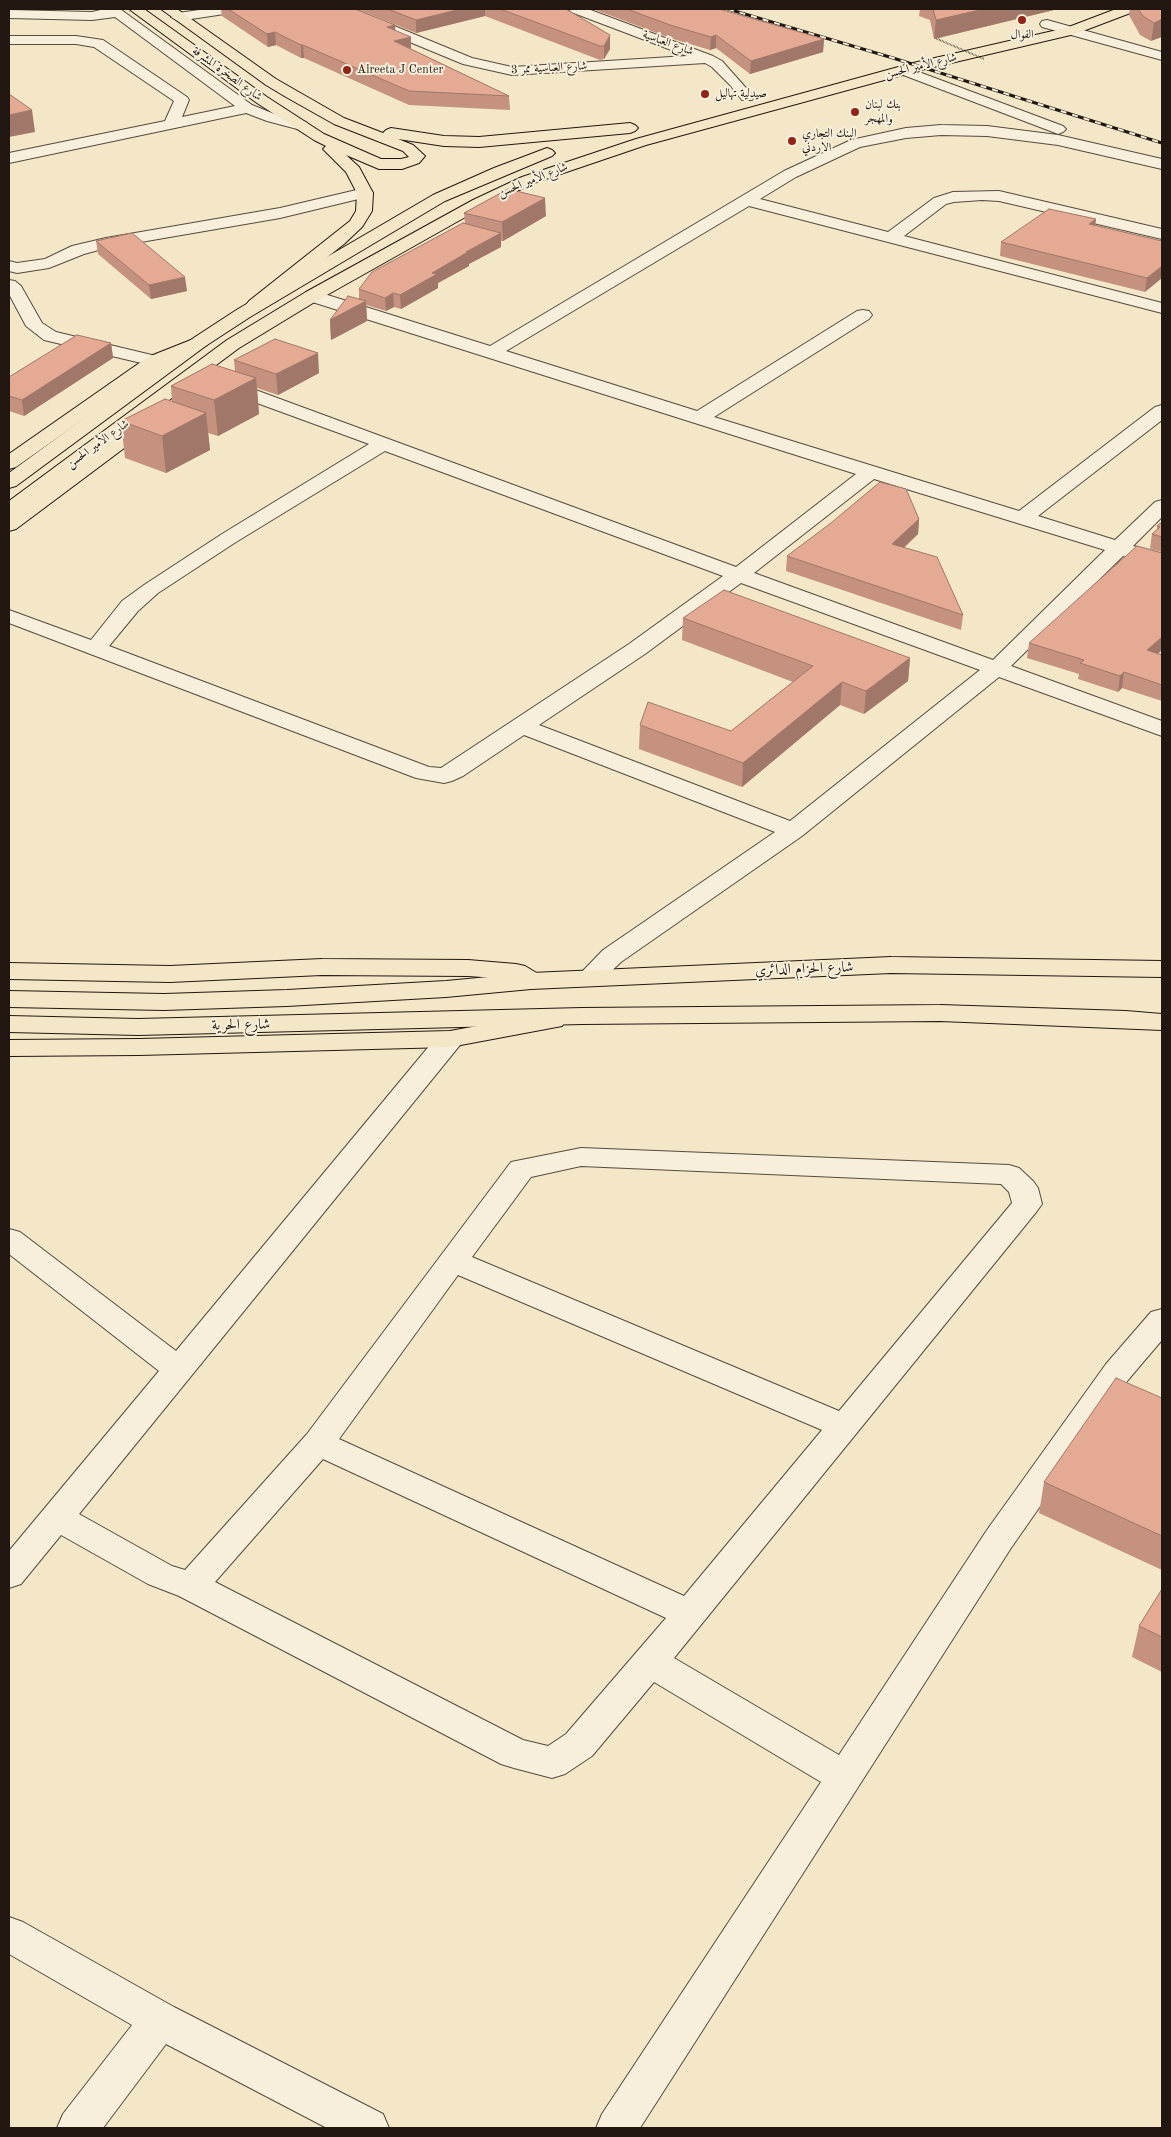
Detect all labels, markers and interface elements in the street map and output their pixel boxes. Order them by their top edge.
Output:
marker: الفوال [1016,14,1028,26]
street label: شارع العباسية [641,27,695,59]
place label: الفوال [1010,28,1034,42]
street label: شارع الصخرة المشرفة [189,44,265,104]
street label: شارع الأمير الحسن [884,50,958,82]
street label: شارع العباسية ممر 3 [510,59,588,77]
place label: Alreeta J Center [357,63,443,77]
marker: Alreeta J Center [341,64,353,76]
place label: صيدلية تهاليل [715,87,767,101]
marker: صيدلية تهاليل [699,88,711,100]
place label: بنك لبنان والمهجر [865,98,901,126]
marker: بنك لبنان والمهجر [849,106,861,118]
place label: البنك التجاري الاردني [802,127,857,155]
marker: البنك التجاري الاردني [786,135,798,147]
street label: شارع الأمير الحسن [496,160,570,200]
street label: شارع الأمير الحسن [64,417,132,471]
street label: شارع الحزام الدائري [754,958,854,980]
street label: شارع الحرية [212,1015,270,1035]

